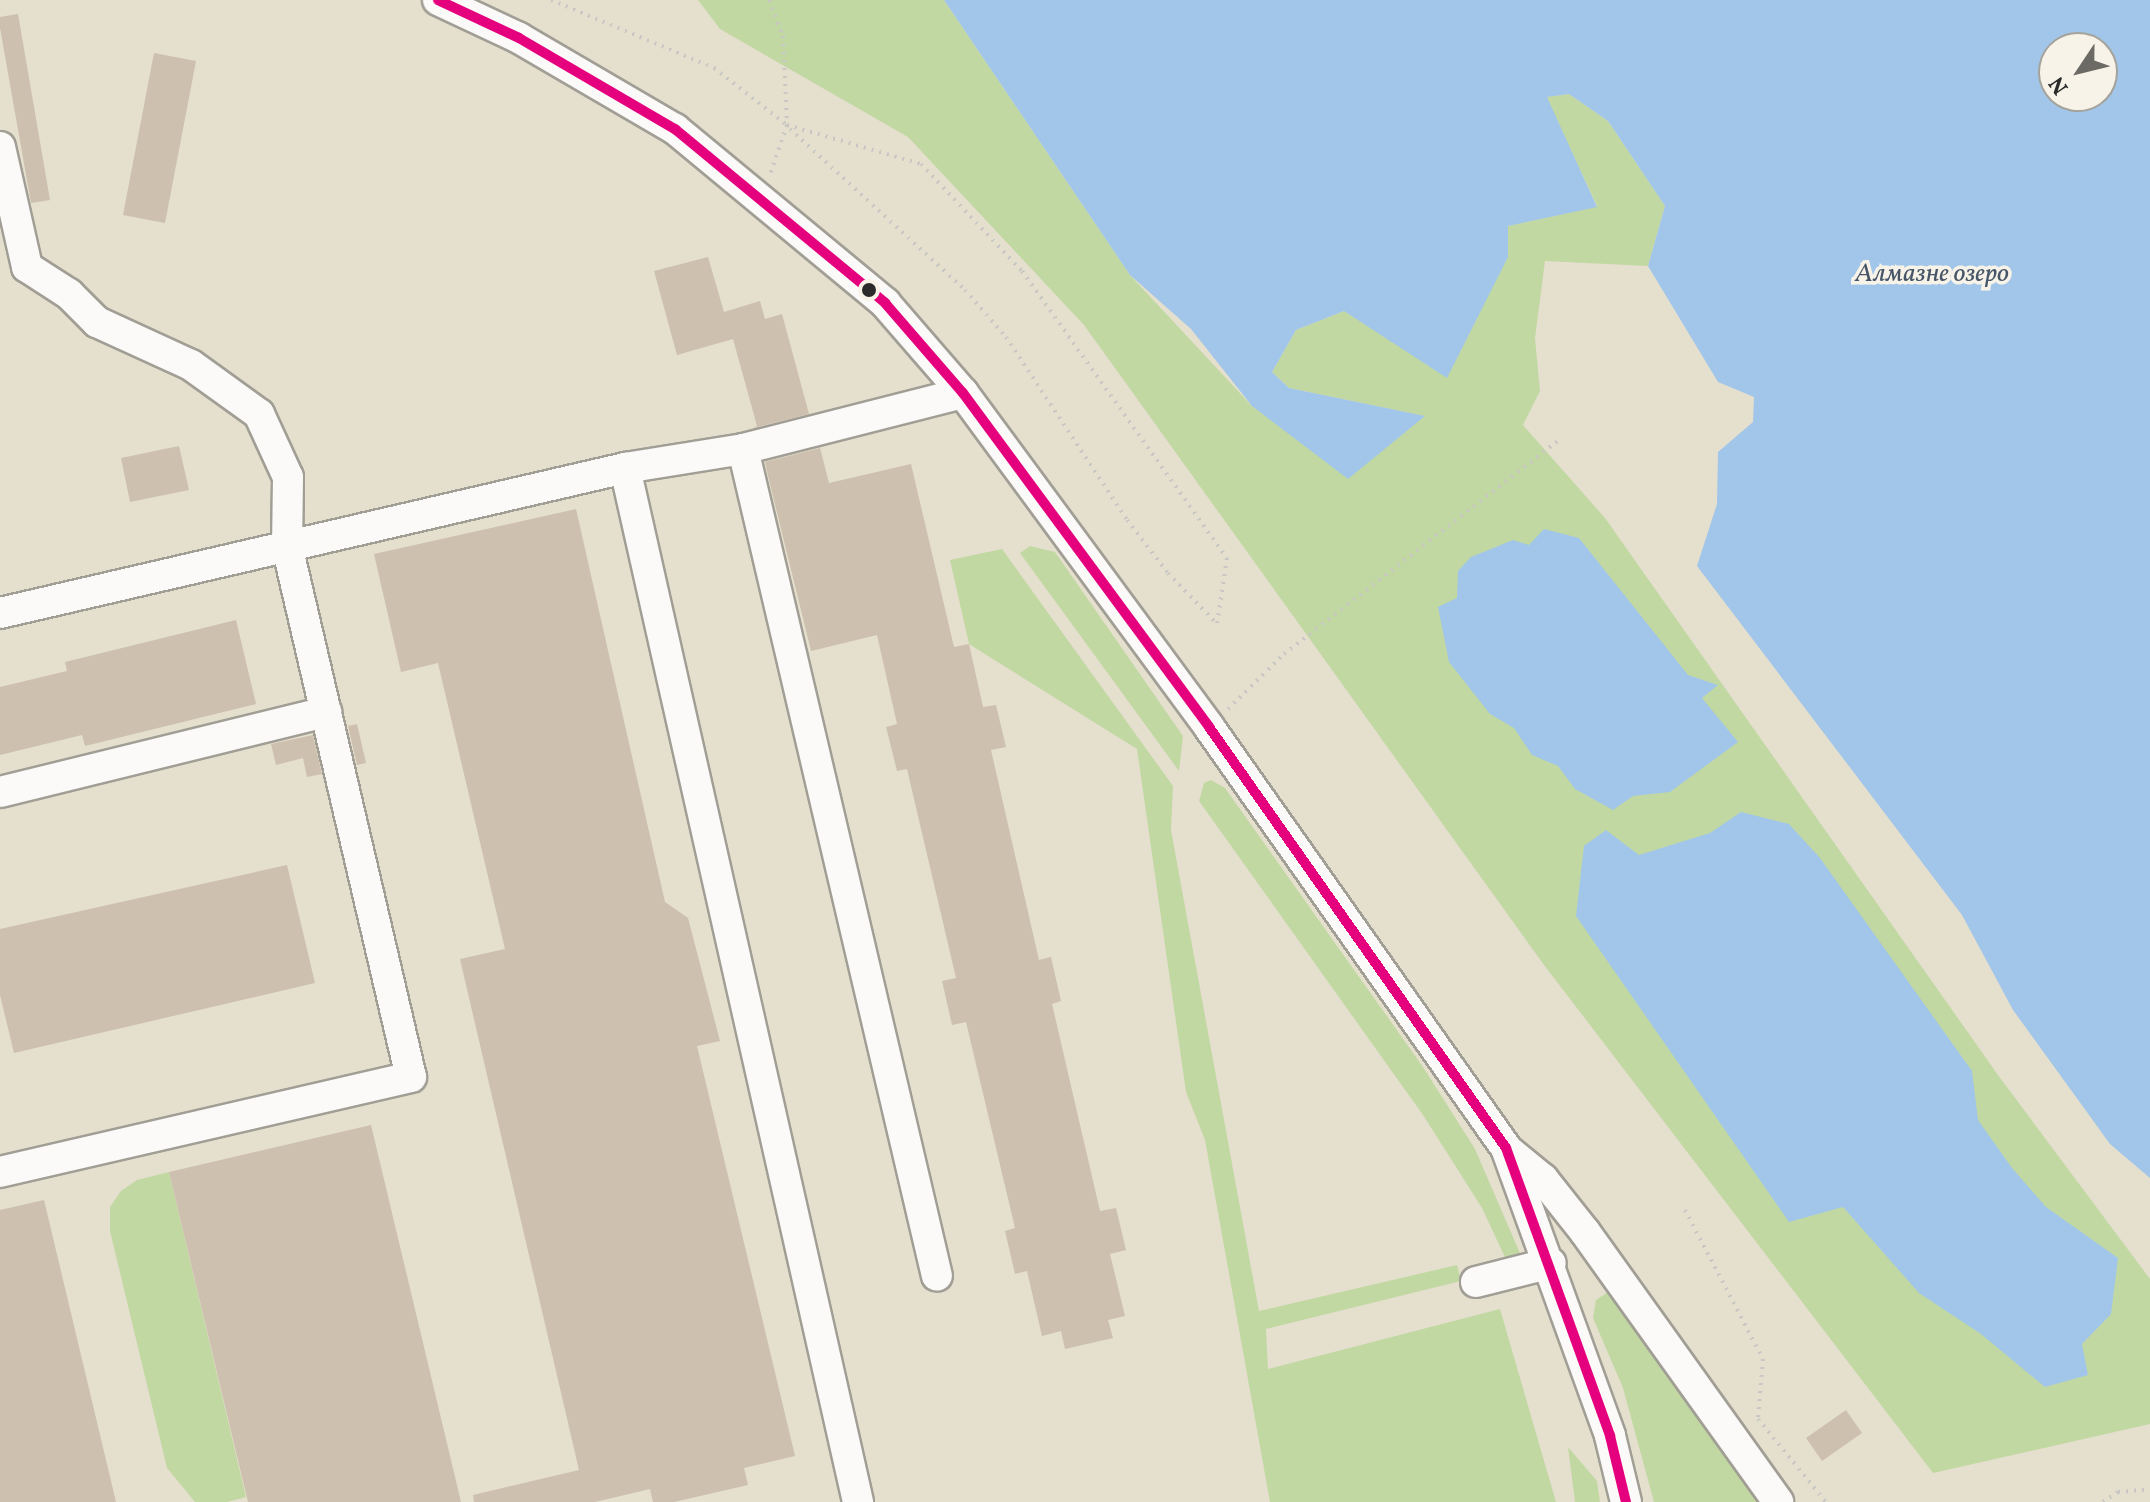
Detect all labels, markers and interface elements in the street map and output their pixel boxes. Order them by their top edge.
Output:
north arrow [2038,32,2118,112]
text: N [2042,69,2077,100]
water label: Алмазне озеро [1855,259,2009,291]
unlabelled marker [861,282,877,298]

